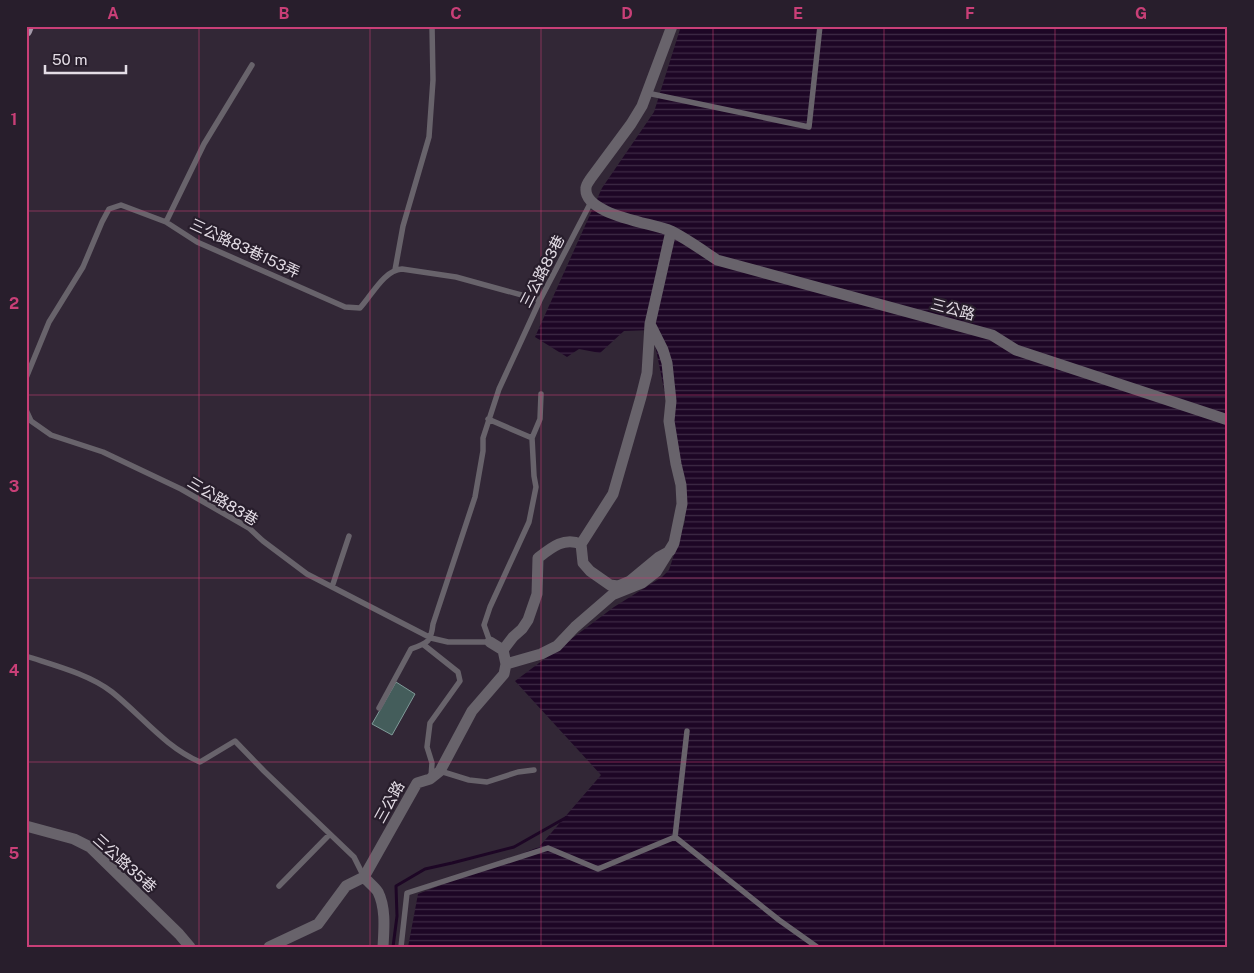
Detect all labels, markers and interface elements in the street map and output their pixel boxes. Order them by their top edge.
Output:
text: A [107,4,119,23]
text: B [279,4,290,23]
text: C [450,4,462,23]
text: D [621,4,633,23]
text: E [793,4,803,23]
text: F [965,4,975,23]
text: G [1135,4,1147,23]
scale bar [45,42,126,74]
text: 50 m [52,51,87,68]
text: 1 [11,110,17,129]
street label: 三公路83巷153弄 [187,215,303,281]
street label: 三公路83巷 [516,232,568,310]
text: 2 [9,294,19,313]
street label: 三公路 [929,295,977,323]
street label: 三公路83巷 [185,473,261,529]
text: 3 [9,477,19,496]
text: 4 [9,661,20,680]
street label: 三公路 [371,778,407,826]
street label: 三公路35巷 [90,830,160,896]
text: 5 [9,844,20,863]

